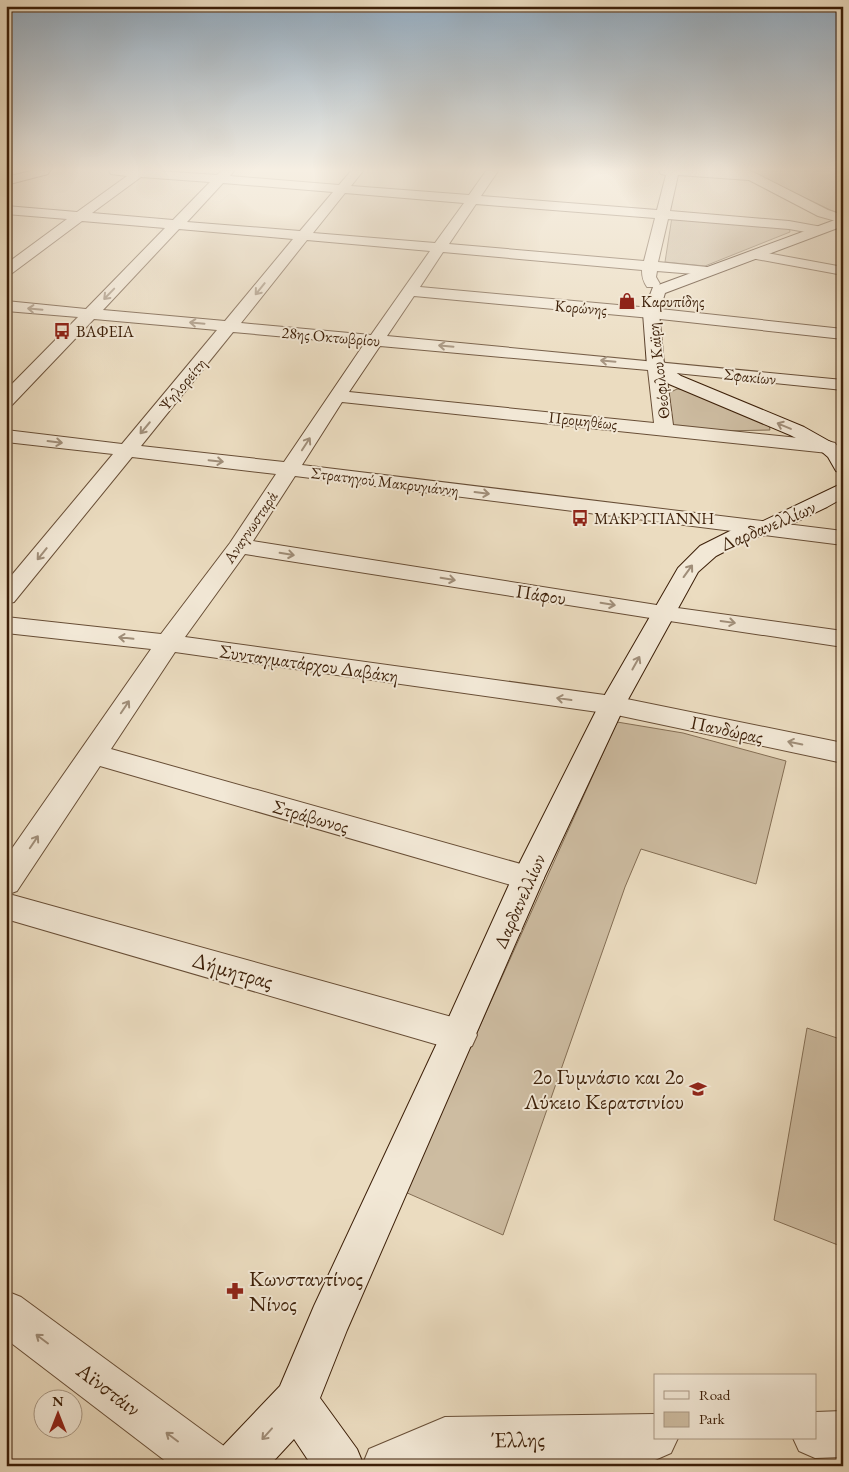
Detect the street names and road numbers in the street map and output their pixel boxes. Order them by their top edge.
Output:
street label: Κορώνης [554,295,608,320]
street label: 28ης Οκτωβρίου [281,322,381,351]
street label: Θεόφιλου Καϊρη [642,322,675,420]
street label: Ψηλορείτη [154,353,211,415]
street label: Σφακίων [723,363,777,390]
street label: Προμηθέως [547,406,619,435]
street label: Στρατηγού Μακρυγιάννη [310,462,460,501]
street label: Αναγνωσταρά [218,487,283,568]
street label: Δαρδανελλίων [717,494,820,557]
street label: Πάφου [514,578,568,611]
street label: Συνταγματάρχου Δαβάκη [218,639,400,688]
street label: Πανδώρας [688,710,766,749]
street label: Στράβωνος [270,794,352,839]
street label: Δαρδανελλίων [488,850,551,952]
street label: Δήμητρας [189,945,277,996]
street label: Αϊνστάιν [70,1355,147,1423]
street label: Έλλης [491,1425,545,1454]

